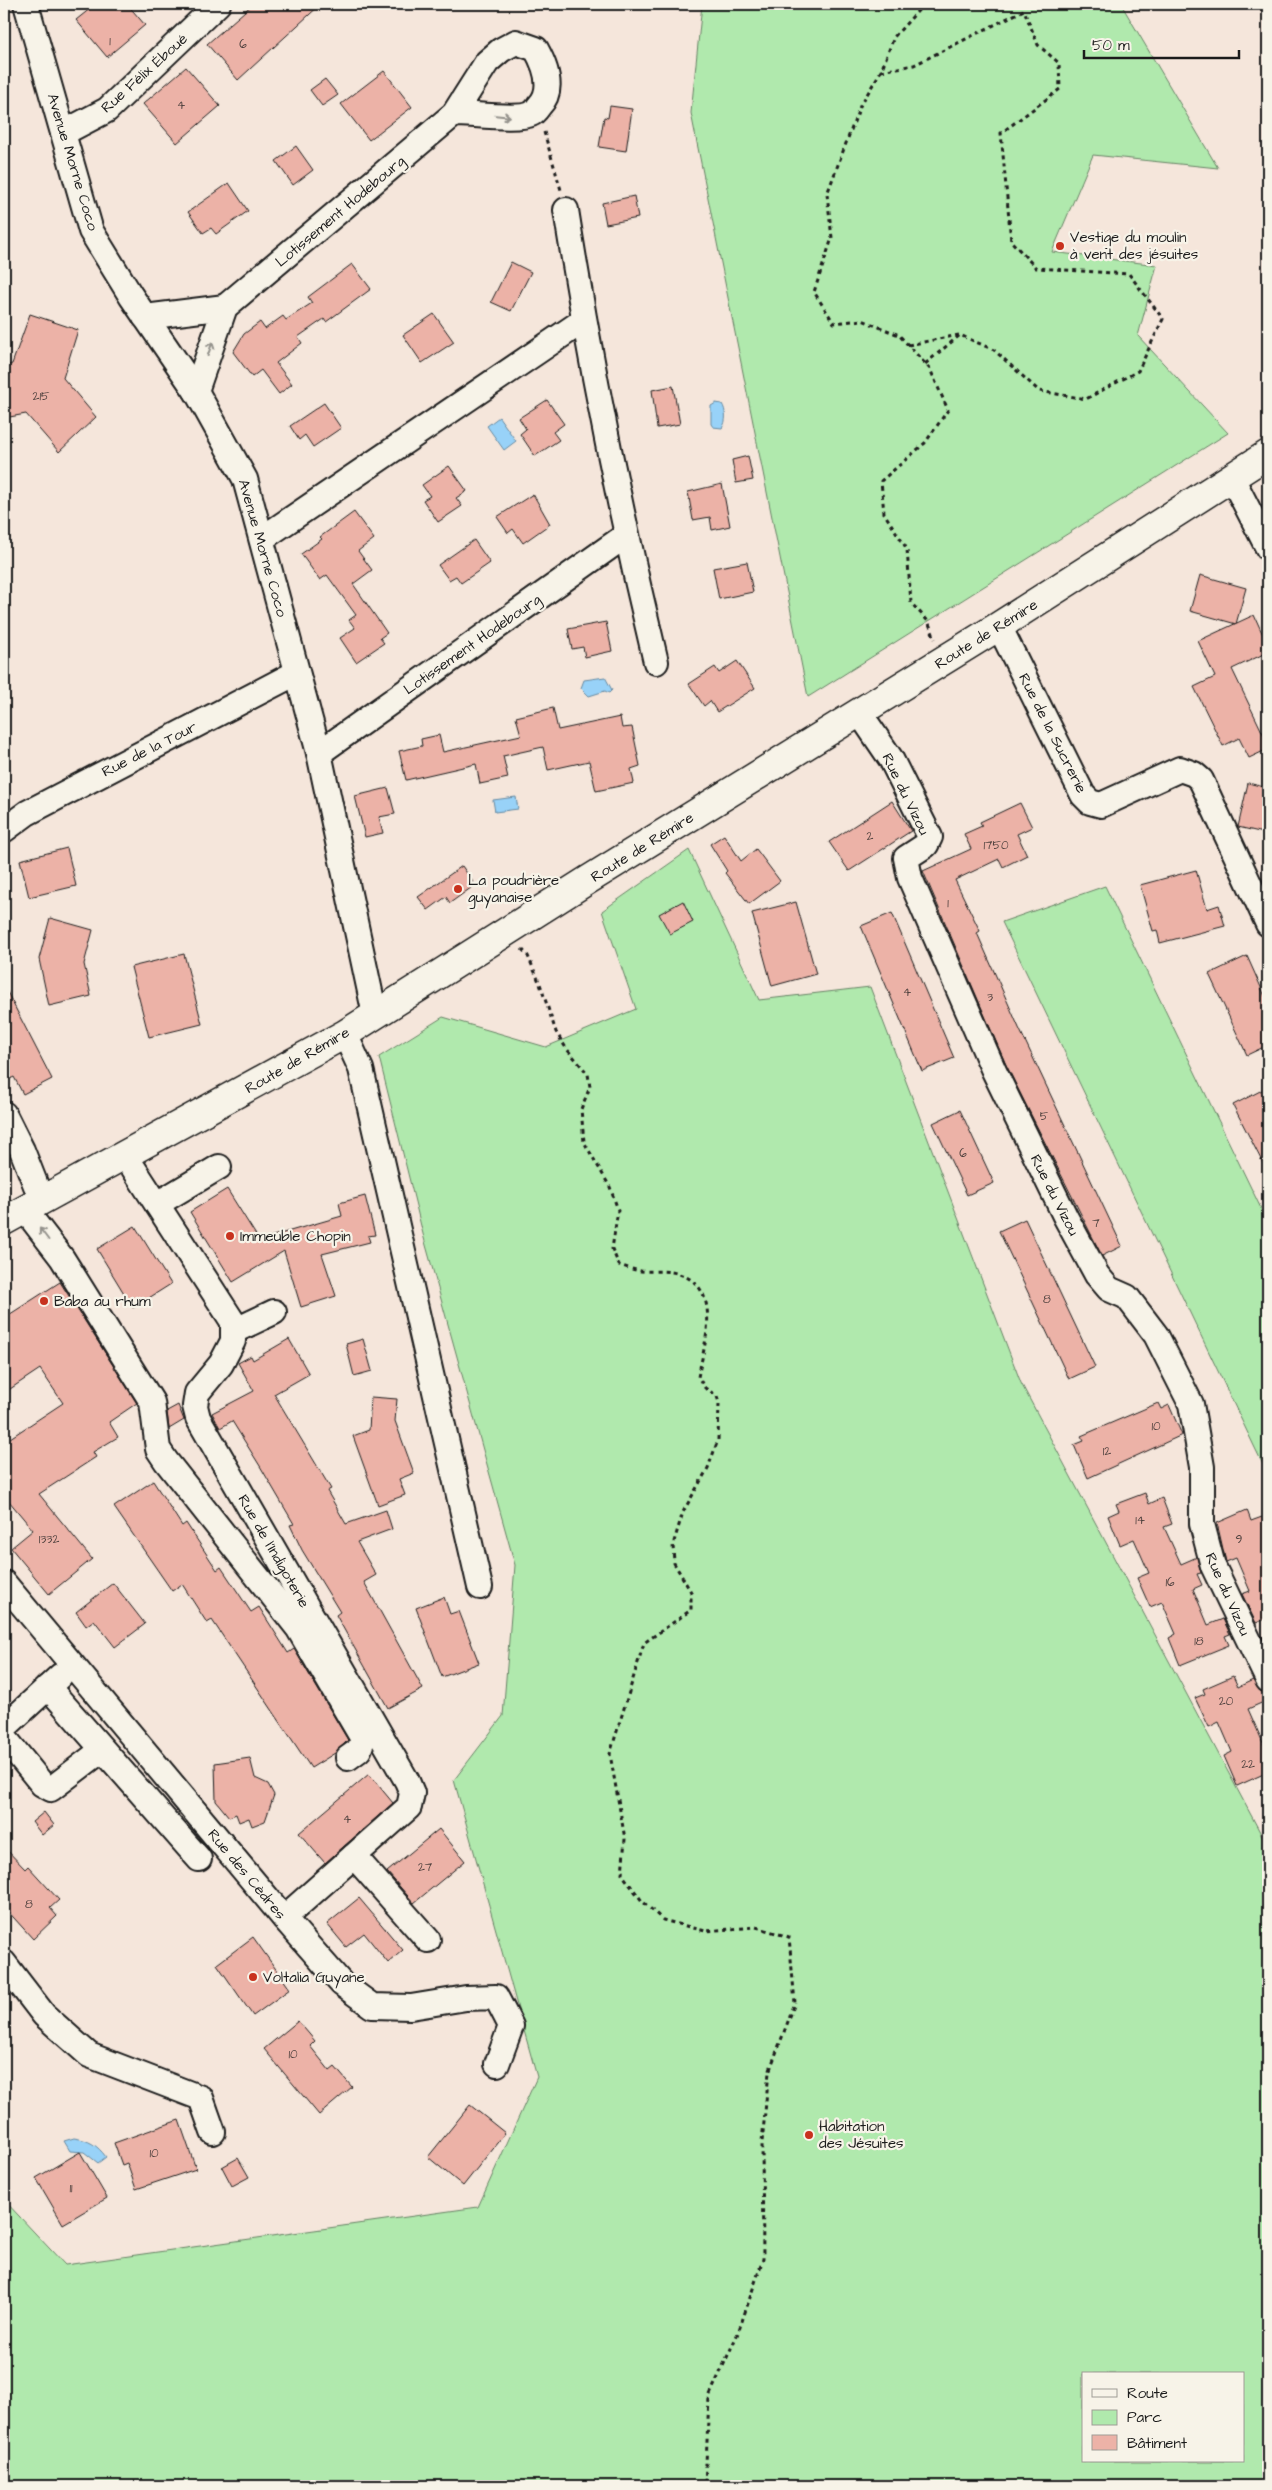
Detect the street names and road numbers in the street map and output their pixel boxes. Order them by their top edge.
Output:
street label: Rue Félix Éboué [96,29,192,118]
street label: Avenue Morne Coco [42,91,104,234]
street label: Lotissement Hodebourg [271,151,411,273]
street label: Avenue Morne Coco [233,477,292,620]
street label: Lotissement Hodebourg [399,589,546,701]
street label: Route de Rémire [931,594,1042,675]
street label: Rue de la Sucrerie [1013,670,1092,797]
street label: Rue de la Tour [98,717,200,782]
street label: Rue du Vizou [877,750,935,839]
street label: Route de Rémire [587,807,698,888]
street label: Route de Rémire [241,1022,354,1099]
street label: Rue du Vizou [1025,1151,1084,1240]
street label: Rue de l'Indigoterie [232,1491,315,1612]
street label: Rue du Vizou [1200,1549,1255,1639]
street label: Rue des Cèdres [203,1825,291,1924]

